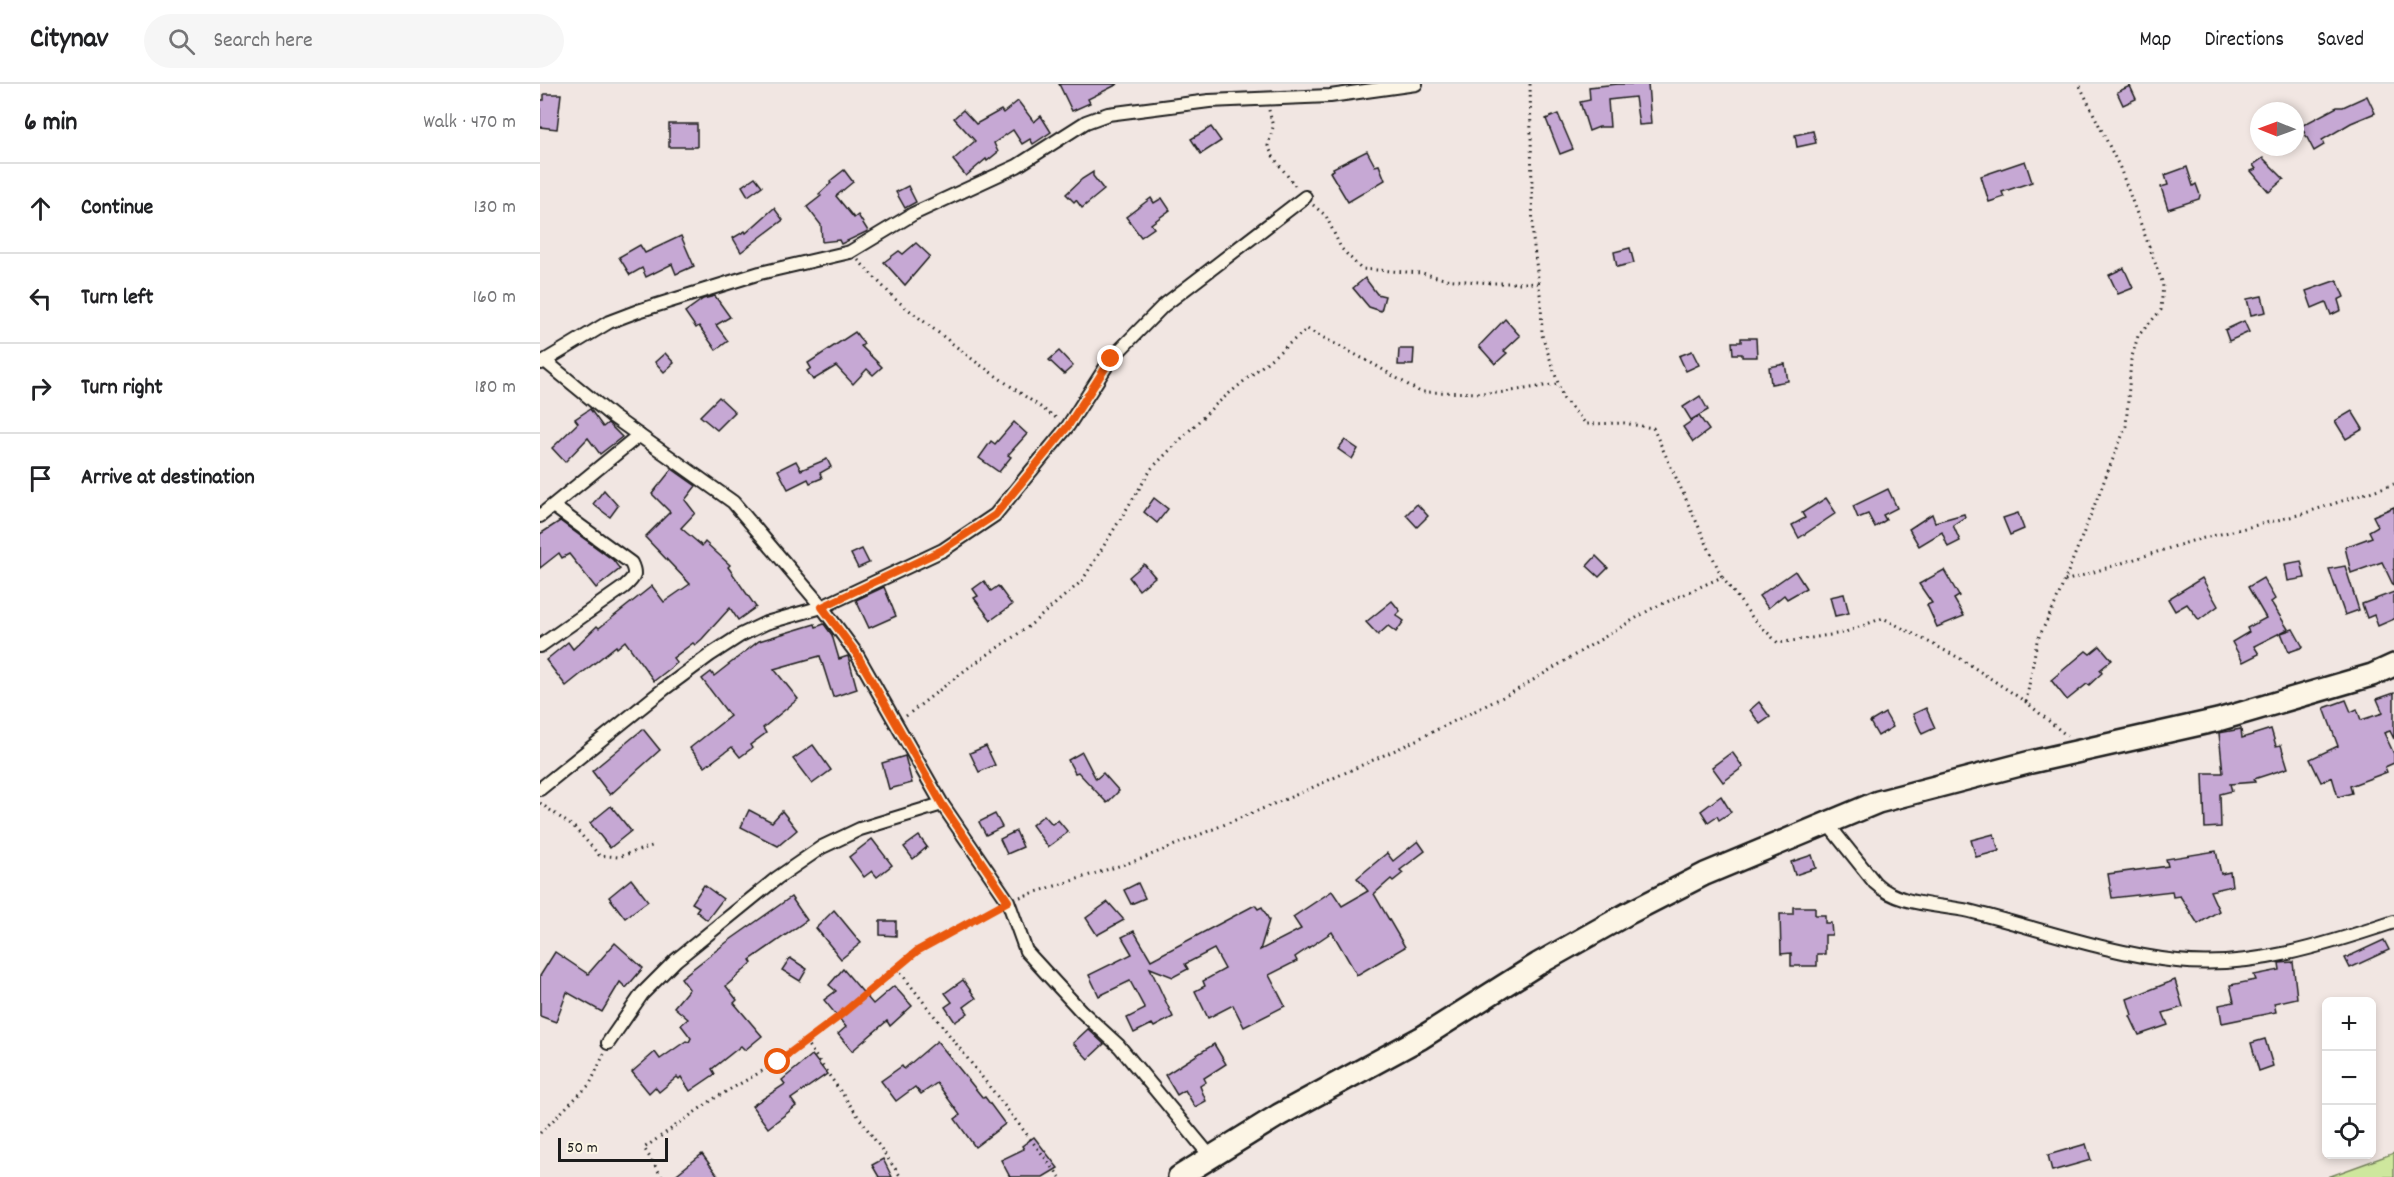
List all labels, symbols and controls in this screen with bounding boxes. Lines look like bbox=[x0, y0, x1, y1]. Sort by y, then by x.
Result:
search box bbox=[144, 14, 564, 68]
text: Citynav bbox=[30, 21, 108, 61]
icon: search bbox=[165, 25, 198, 58]
text: Search here bbox=[213, 26, 313, 57]
text: Map bbox=[2140, 26, 2171, 56]
text: Directions bbox=[2204, 26, 2284, 56]
text: Saved bbox=[2317, 26, 2364, 56]
north arrow bbox=[2250, 102, 2304, 156]
text: 6 min bbox=[24, 105, 77, 142]
text: Walk · 470 m bbox=[423, 109, 516, 137]
icon: ahead bbox=[24, 192, 57, 225]
text: Continue bbox=[81, 193, 153, 224]
text: 130 m bbox=[474, 194, 516, 222]
icon: left bbox=[24, 282, 57, 315]
text: Turn left bbox=[81, 283, 153, 314]
text: 160 m bbox=[473, 284, 516, 312]
route end bbox=[1097, 345, 1123, 371]
icon: right bbox=[24, 372, 57, 405]
text: Turn right bbox=[81, 373, 163, 404]
text: 180 m bbox=[474, 374, 516, 402]
icon: arrive bbox=[24, 462, 57, 495]
text: Arrive at destination bbox=[81, 463, 255, 494]
map controls bbox=[2322, 997, 2376, 1159]
button: + bbox=[2322, 997, 2376, 1051]
route start bbox=[764, 1048, 790, 1074]
button: − bbox=[2322, 1051, 2376, 1105]
button: locate bbox=[2322, 1105, 2376, 1159]
scale bar bbox=[558, 1135, 668, 1162]
text: 50 m bbox=[567, 1137, 598, 1160]

